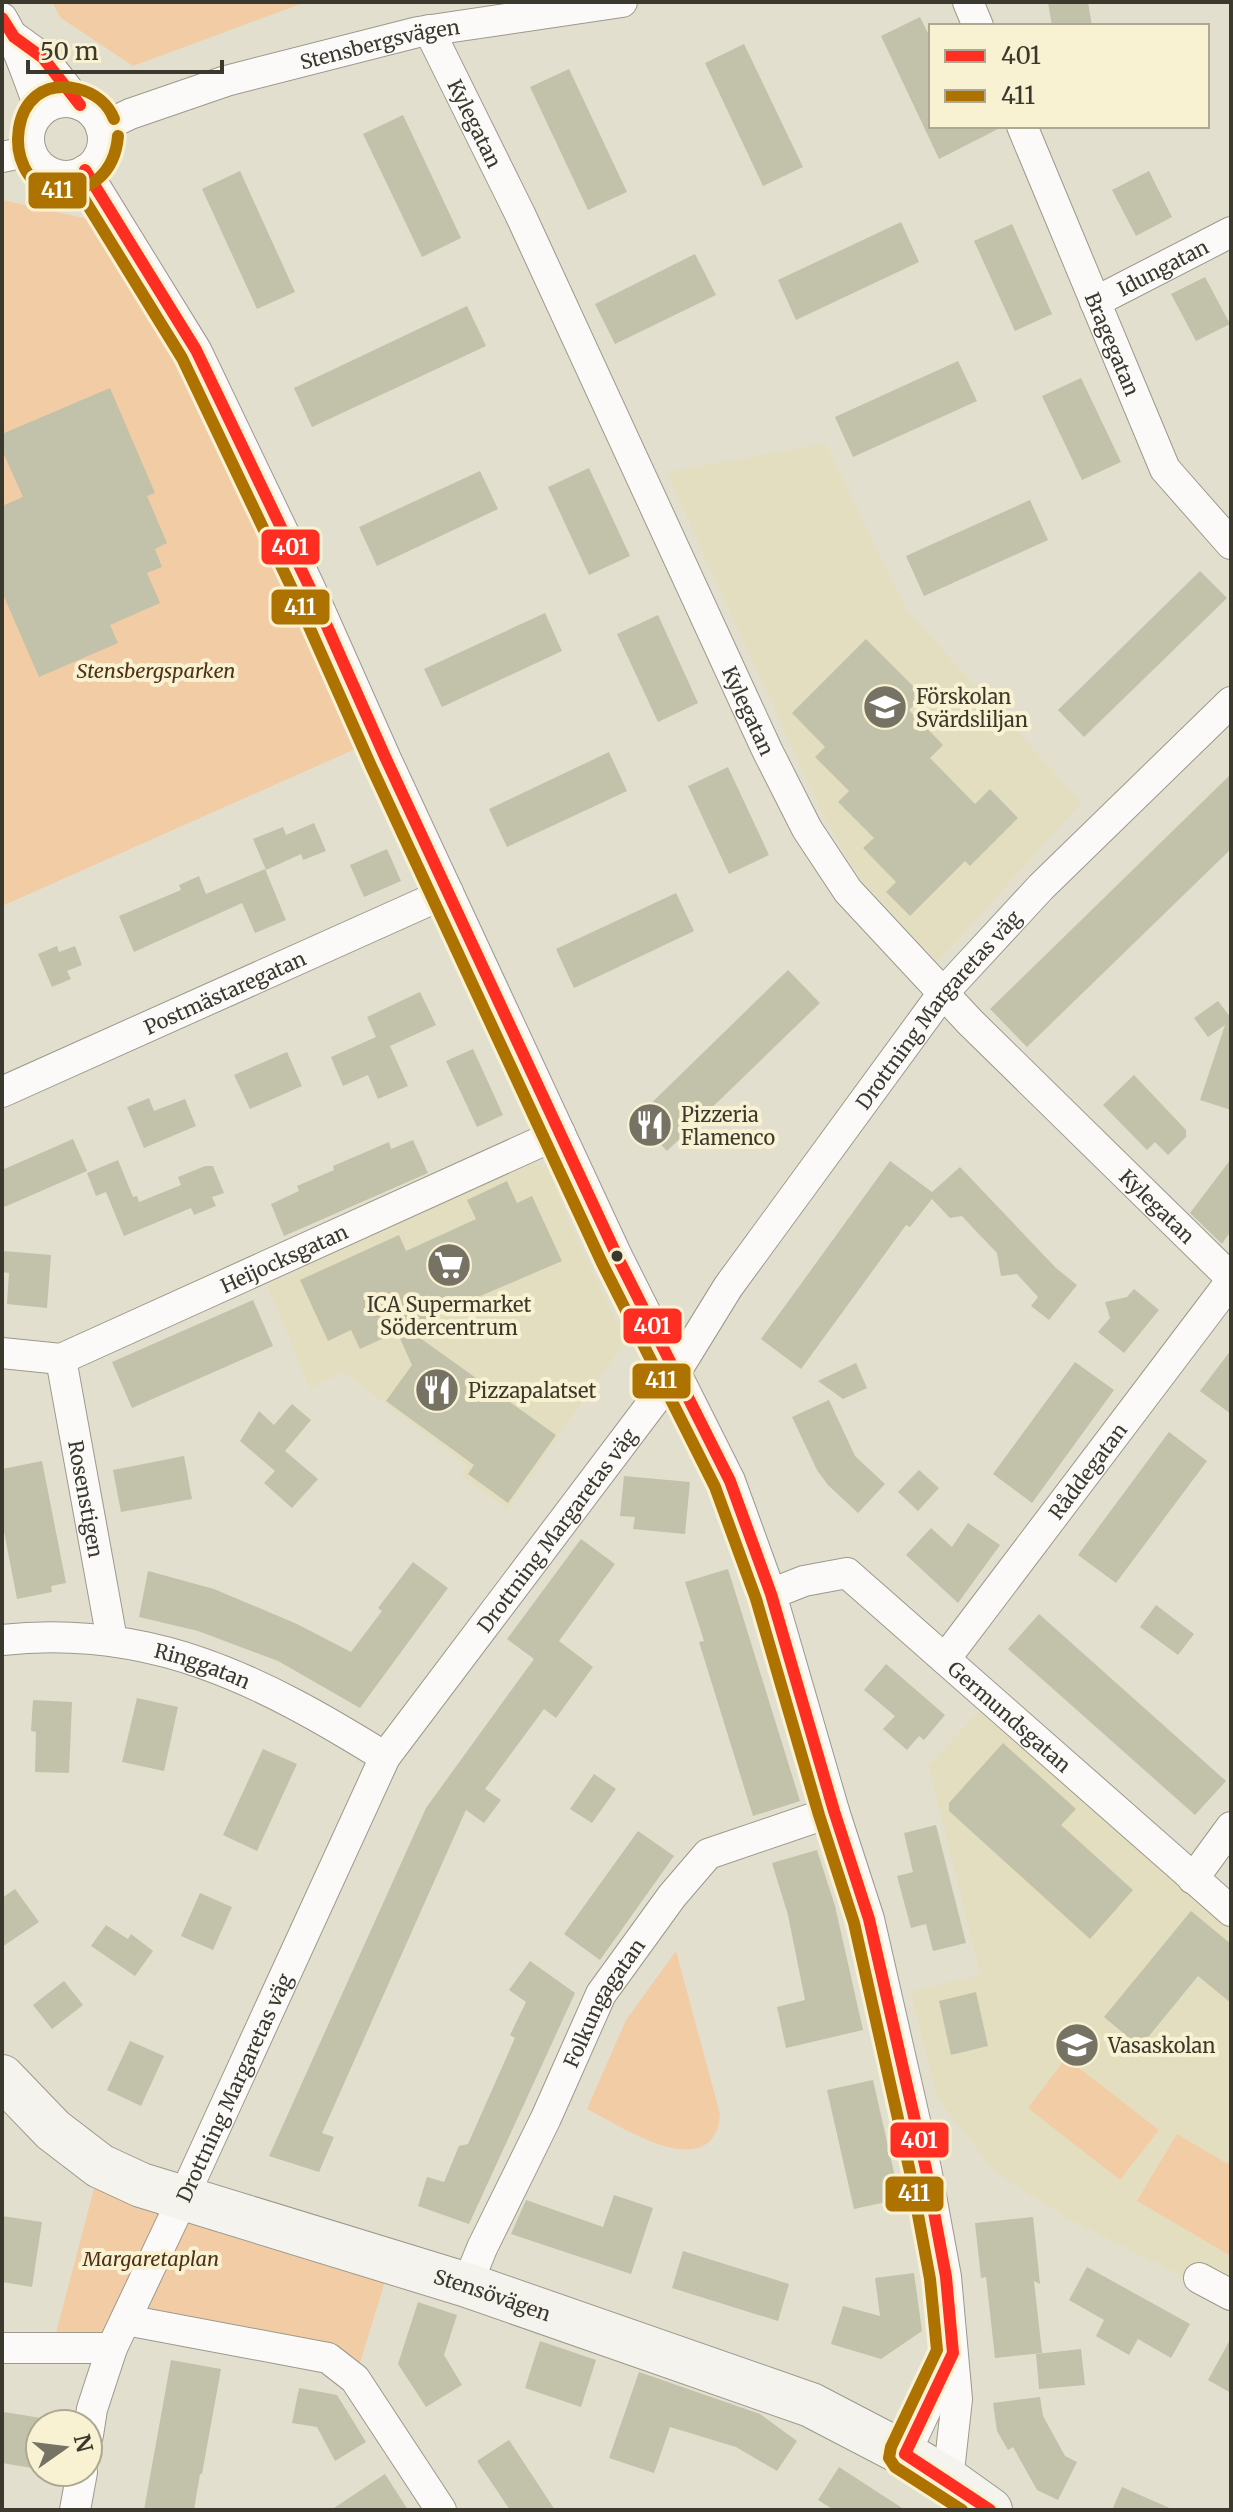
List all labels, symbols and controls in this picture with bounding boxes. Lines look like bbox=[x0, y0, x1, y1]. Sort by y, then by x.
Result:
street label: Stensbergsvägen bbox=[297, 14, 461, 74]
scale bar bbox=[28, 24, 222, 74]
legend bbox=[929, 24, 1209, 128]
text: 50 m bbox=[40, 36, 99, 67]
text: 401 bbox=[1001, 40, 1041, 71]
street label: Kylegatan bbox=[443, 75, 507, 172]
text: 411 bbox=[1001, 80, 1035, 111]
line badge: 411 bbox=[27, 171, 88, 210]
text: 411 bbox=[41, 176, 73, 204]
street label: Idungatan bbox=[1113, 233, 1212, 301]
street label: Bragegatan bbox=[1080, 288, 1145, 399]
line badge: 401 bbox=[260, 528, 321, 566]
text: 401 bbox=[271, 533, 309, 561]
line badge: 411 bbox=[270, 588, 331, 626]
text: 411 bbox=[284, 593, 316, 621]
park label: Stensbergsparken bbox=[77, 658, 235, 683]
street label: Kylegatan bbox=[717, 662, 780, 759]
school or university icon: Förskolan Svärdsliljan bbox=[861, 683, 909, 731]
place label: Förskolan Svärdsliljan bbox=[916, 684, 1028, 732]
street label: Drottning Margaretas väg bbox=[850, 905, 1026, 1114]
street label: Postmästaregatan bbox=[140, 945, 310, 1039]
restaurant icon: Pizzeria Flamenco bbox=[626, 1101, 674, 1149]
place label: Pizzeria Flamenco bbox=[681, 1102, 776, 1150]
street label: Kylegatan bbox=[1115, 1164, 1200, 1248]
street label: Heijocksgatan bbox=[216, 1218, 352, 1298]
supermarket icon: ICA Supermarket Södercentrum bbox=[425, 1241, 473, 1289]
unlabelled marker bbox=[609, 1248, 625, 1264]
place label: ICA Supermarket Södercentrum bbox=[367, 1292, 532, 1340]
line badge: 401 bbox=[622, 1307, 683, 1345]
text: 401 bbox=[633, 1312, 671, 1340]
line badge: 411 bbox=[631, 1362, 692, 1400]
restaurant icon: Pizzapalatset bbox=[413, 1366, 461, 1414]
text: 411 bbox=[645, 1366, 677, 1394]
place label: Pizzapalatset bbox=[468, 1378, 596, 1403]
street label: Råddegatan bbox=[1043, 1418, 1132, 1524]
street label: Drottning Margaretas väg bbox=[471, 1423, 641, 1637]
street label: Rosenstigen bbox=[63, 1438, 109, 1559]
street label: Ringgatan bbox=[152, 1637, 254, 1694]
street label: Germundsgatan bbox=[943, 1655, 1077, 1777]
street label: Folkungagatan bbox=[558, 1933, 650, 2071]
street label: Drottning Margaretas väg bbox=[170, 1969, 297, 2206]
school or university icon: Vasaskolan bbox=[1053, 2021, 1101, 2069]
place label: Vasaskolan bbox=[1107, 2033, 1215, 2058]
line badge: 401 bbox=[889, 2121, 950, 2159]
text: 401 bbox=[900, 2126, 938, 2154]
line badge: 411 bbox=[884, 2175, 945, 2213]
text: 411 bbox=[898, 2179, 930, 2207]
park label: Margaretaplan bbox=[82, 2246, 219, 2271]
street label: Stensövägen bbox=[431, 2263, 554, 2326]
north arrow bbox=[24, 2408, 104, 2488]
text: N bbox=[68, 2431, 99, 2456]

